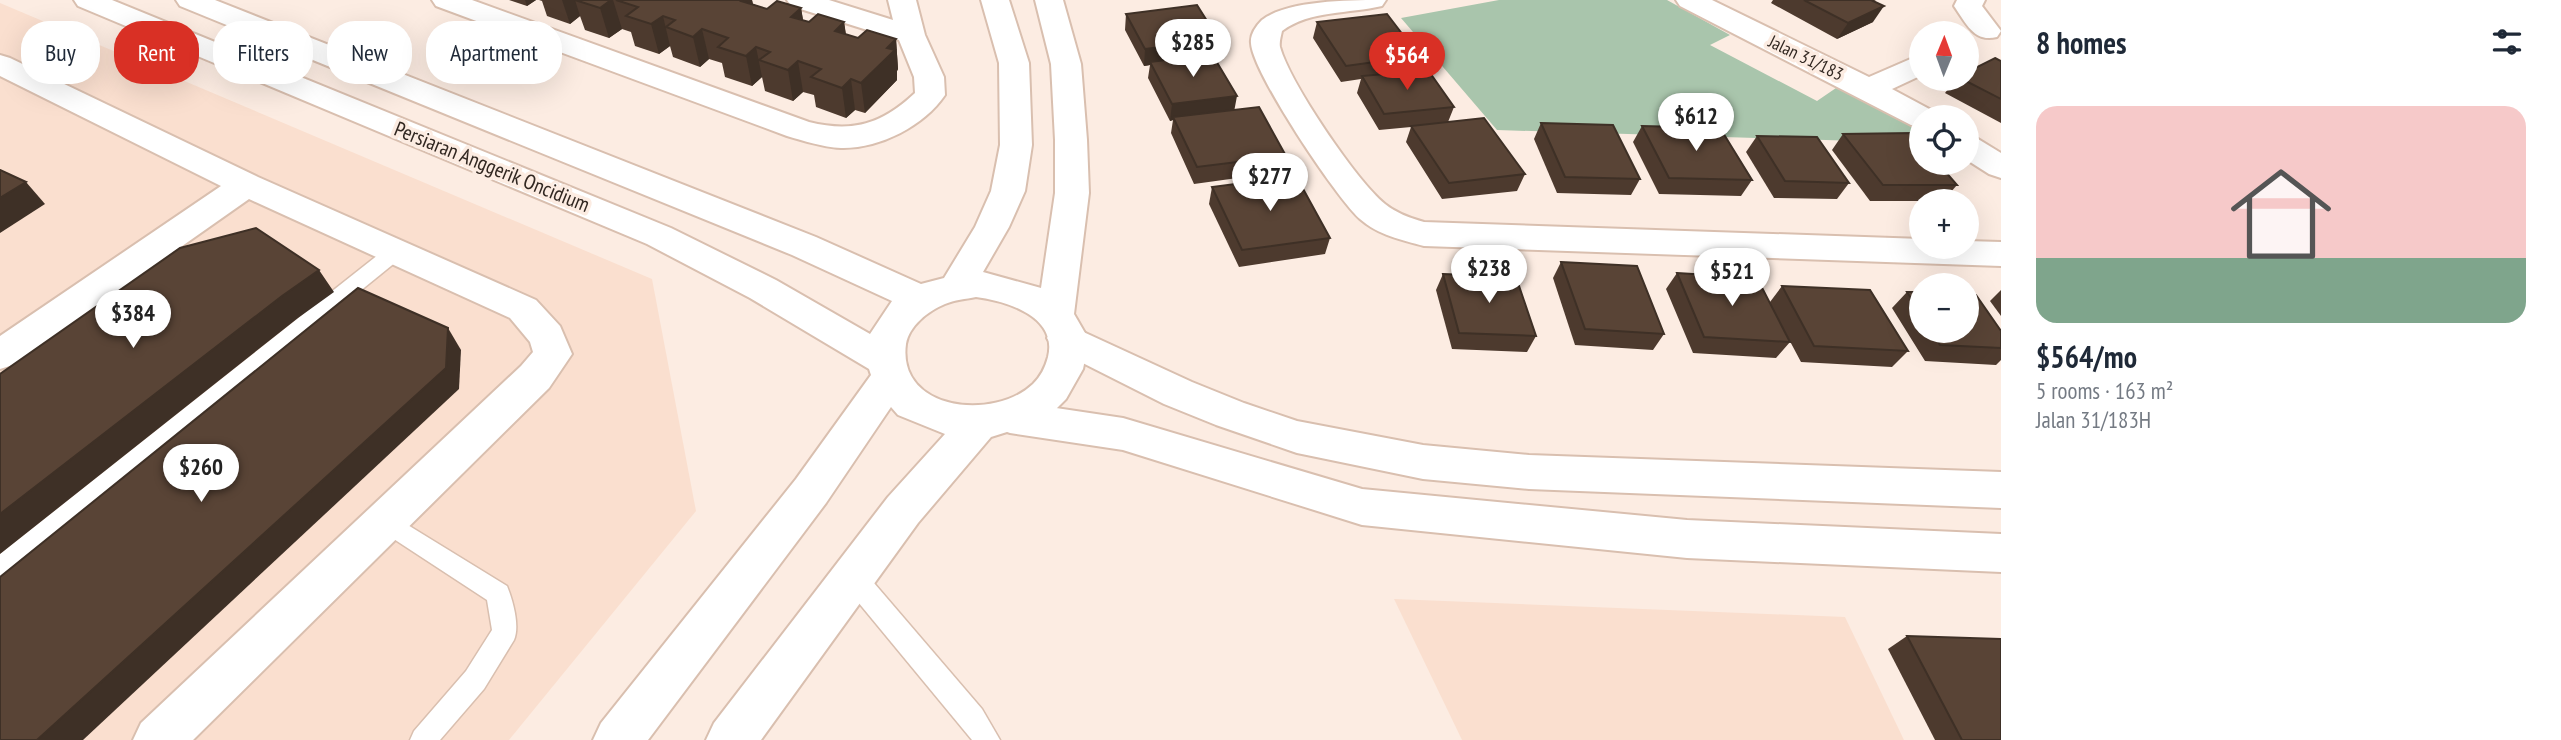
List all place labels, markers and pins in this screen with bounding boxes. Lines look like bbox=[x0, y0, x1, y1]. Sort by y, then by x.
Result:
pin: $285 bbox=[1152, 20, 1234, 79]
pin: $564 bbox=[1366, 32, 1448, 92]
pin: $612 bbox=[1655, 94, 1737, 153]
pin: $277 bbox=[1229, 154, 1311, 213]
pin: $238 bbox=[1448, 246, 1530, 305]
pin: $521 bbox=[1691, 248, 1773, 308]
pin: $384 bbox=[92, 290, 174, 350]
pin: $260 bbox=[160, 444, 242, 504]

